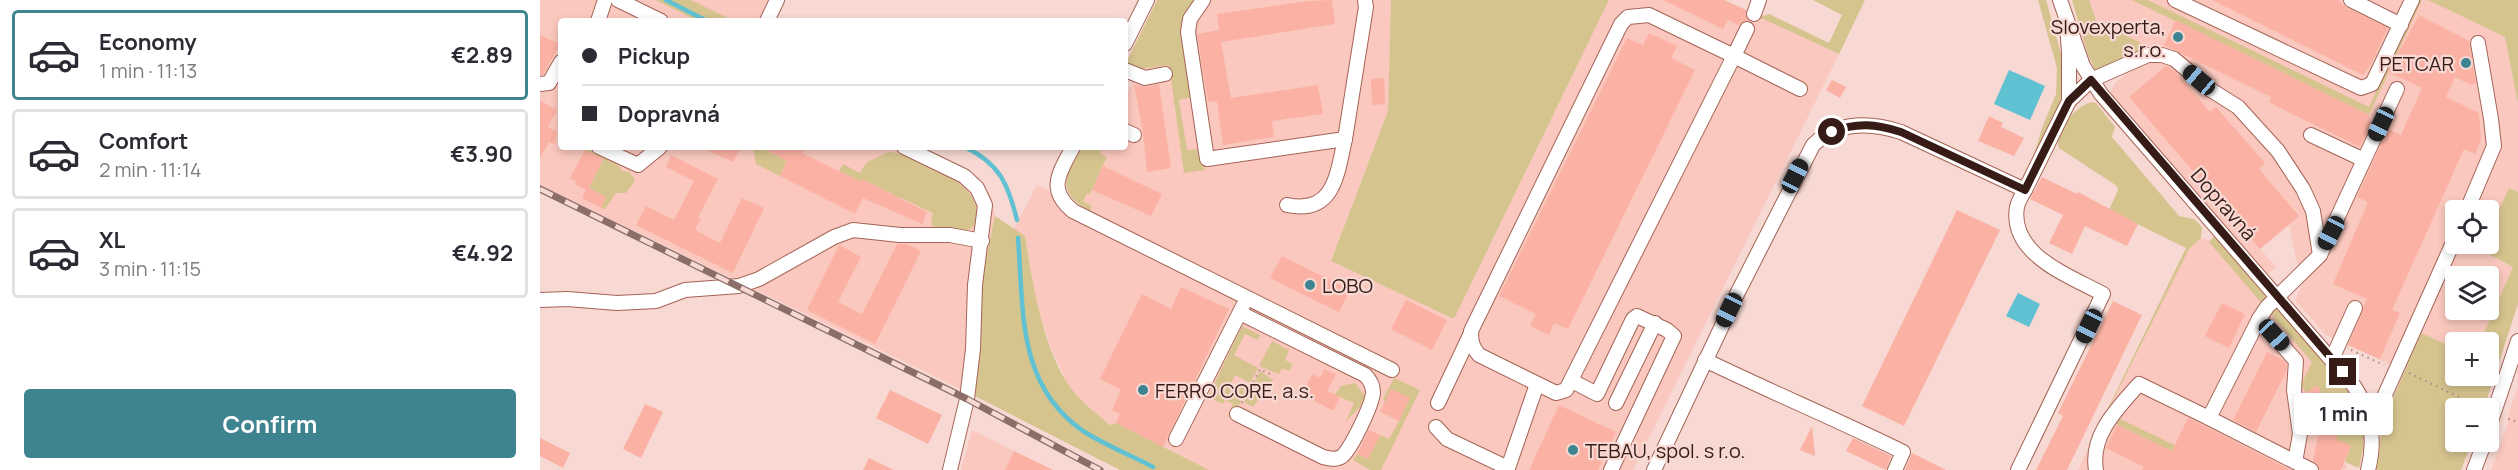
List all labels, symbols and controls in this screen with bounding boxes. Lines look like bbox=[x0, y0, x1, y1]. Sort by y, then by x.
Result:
place label: Slovexperta, s.r.o. bbox=[2051, 13, 2166, 63]
text: Economy bbox=[99, 27, 197, 57]
icon: car bbox=[27, 28, 81, 82]
marker: Slovexperta, s.r.o. bbox=[2171, 30, 2185, 44]
text: €2.89 bbox=[451, 40, 513, 70]
text: Pickup bbox=[618, 41, 690, 71]
place label: PETCAR bbox=[2379, 50, 2454, 77]
marker: PETCAR bbox=[2459, 56, 2473, 70]
text: 1 min · 11:13 bbox=[99, 57, 197, 84]
car bbox=[2179, 62, 2219, 98]
text: Dopravná bbox=[618, 99, 720, 129]
car bbox=[2365, 104, 2397, 144]
route start bbox=[1818, 118, 1845, 145]
text: Comfort bbox=[99, 126, 188, 156]
icon: car bbox=[27, 127, 81, 181]
text: €3.90 bbox=[450, 139, 513, 169]
text: 2 min · 11:14 bbox=[99, 156, 202, 183]
car bbox=[1779, 156, 1811, 196]
street label: Dopravná bbox=[2185, 162, 2263, 246]
map controls bbox=[2445, 200, 2499, 452]
button: locate bbox=[2445, 200, 2499, 254]
car bbox=[2315, 213, 2347, 253]
text: XL bbox=[99, 225, 125, 255]
icon: car bbox=[27, 226, 81, 280]
text: €4.92 bbox=[452, 238, 513, 268]
text: 3 min · 11:15 bbox=[99, 255, 201, 282]
button: layers bbox=[2445, 266, 2499, 320]
place label: LOBO bbox=[1322, 272, 1373, 299]
marker: LOBO bbox=[1303, 278, 1317, 292]
car bbox=[1713, 290, 1745, 330]
car bbox=[2073, 306, 2105, 346]
car bbox=[2255, 316, 2293, 354]
button: + bbox=[2445, 332, 2499, 386]
route end bbox=[2329, 358, 2356, 385]
place label: FERRO CORE, a.s. bbox=[1155, 377, 1314, 404]
marker: FERRO CORE, a.s. bbox=[1136, 383, 1150, 397]
button: Confirm bbox=[24, 389, 516, 458]
callout: 1 min bbox=[2294, 393, 2392, 435]
button: − bbox=[2445, 398, 2499, 452]
text: 1 min bbox=[2319, 400, 2368, 427]
place label: TEBAU, spol. s r.o. bbox=[1585, 437, 1745, 464]
marker: TEBAU, spol. s r.o. bbox=[1566, 443, 1580, 457]

